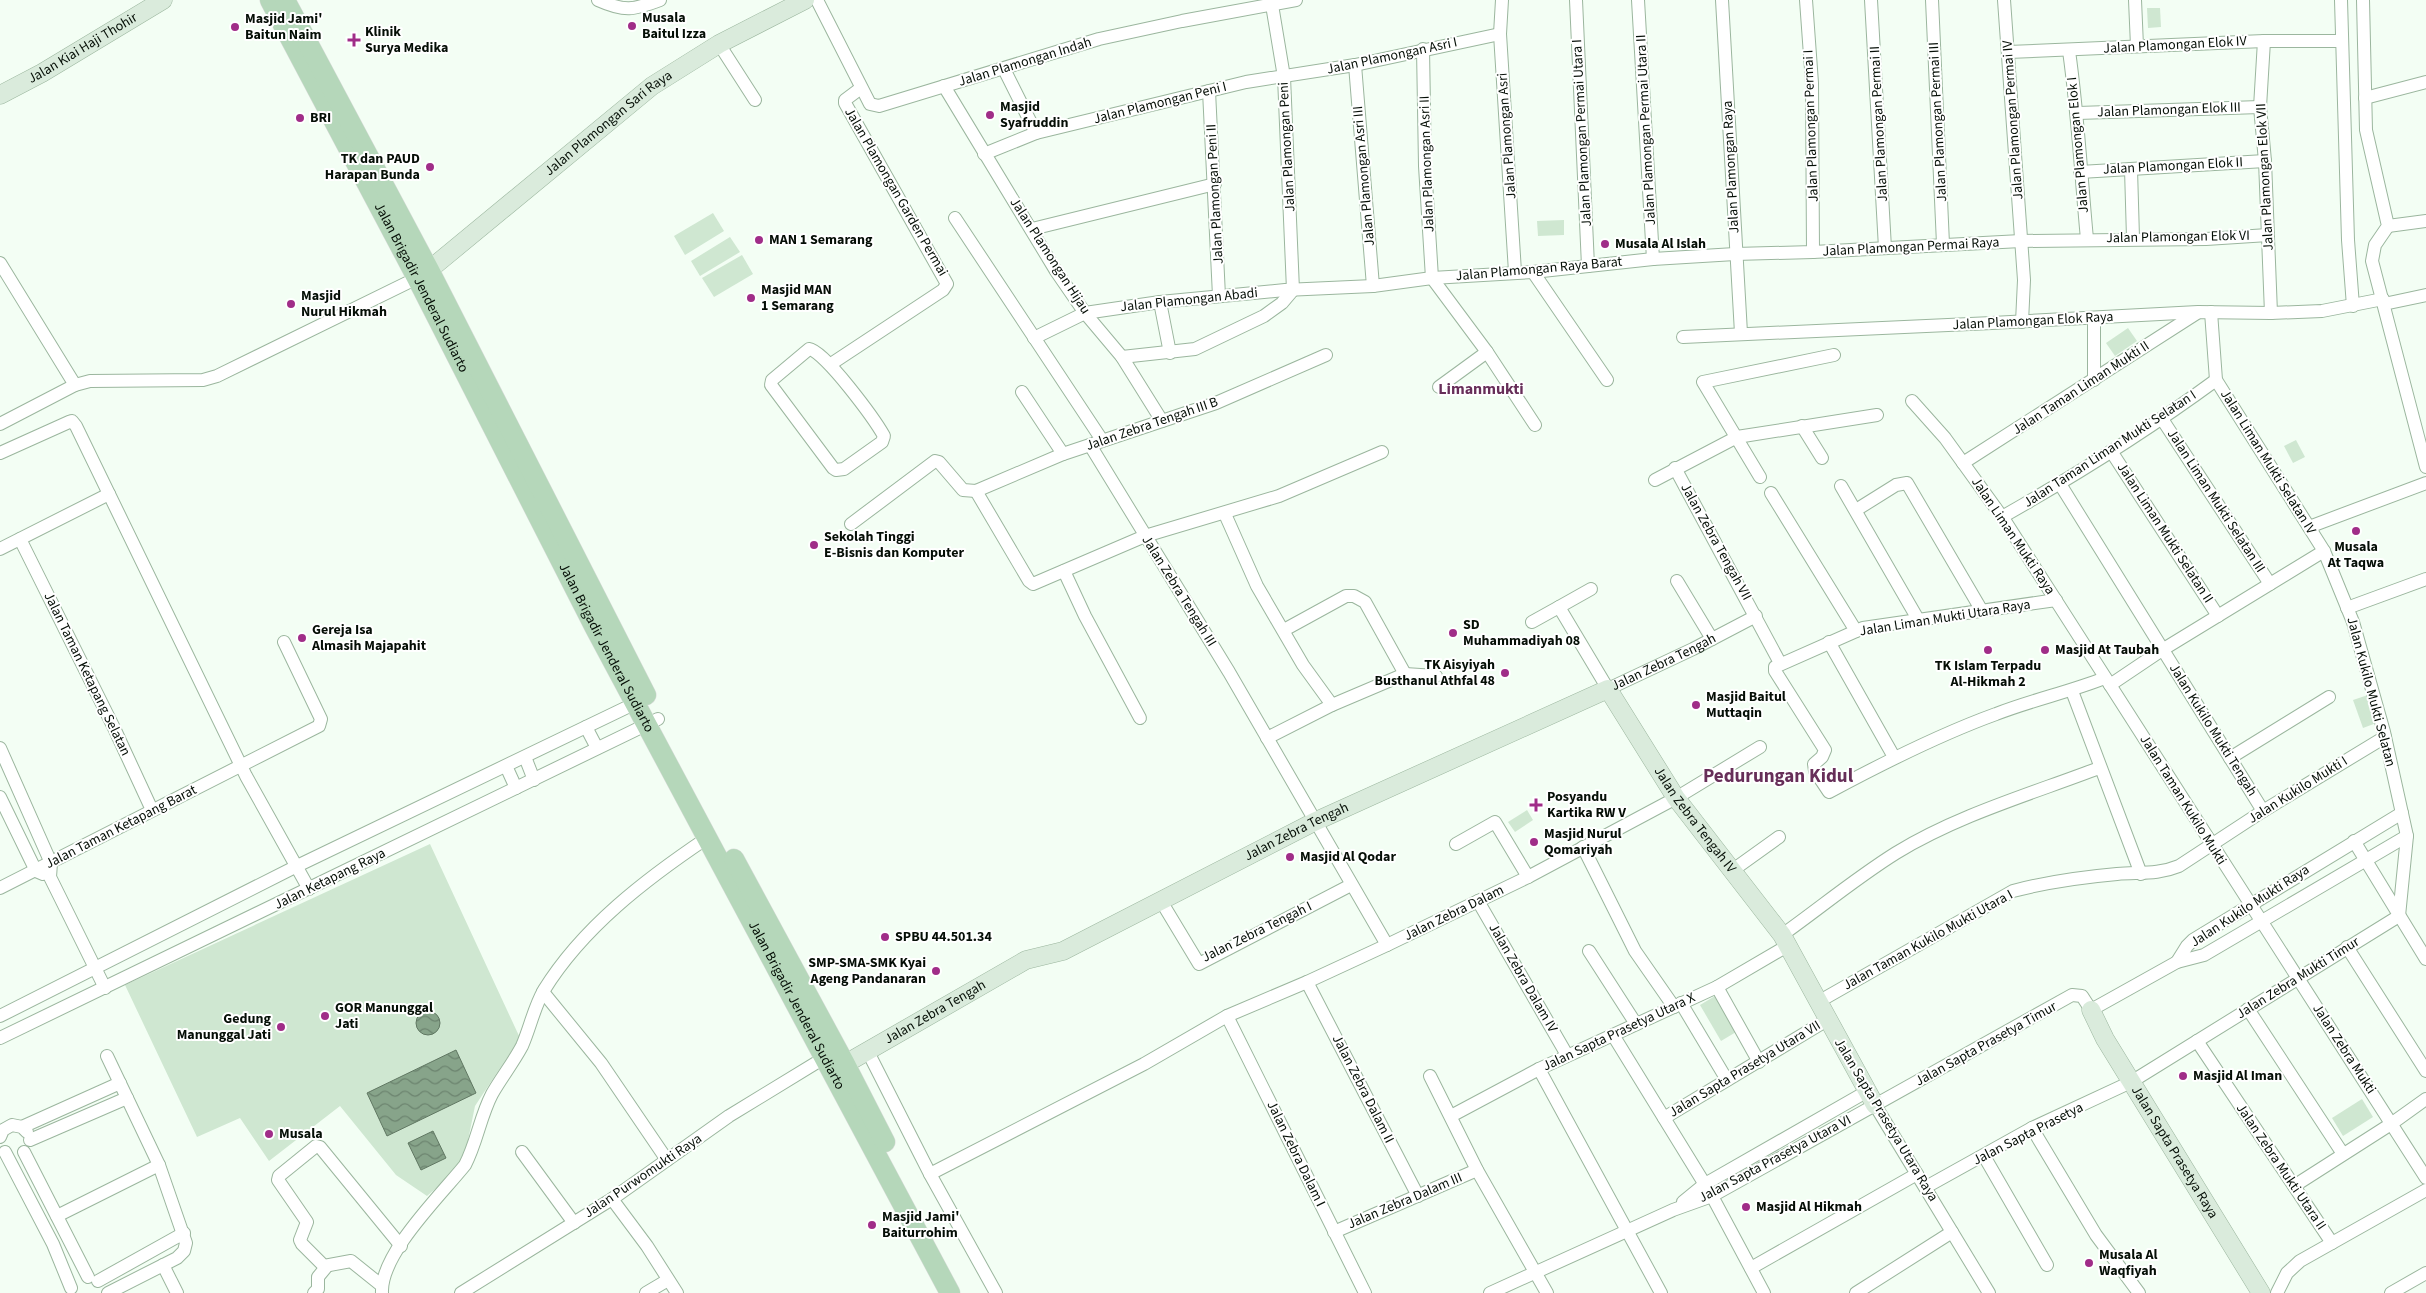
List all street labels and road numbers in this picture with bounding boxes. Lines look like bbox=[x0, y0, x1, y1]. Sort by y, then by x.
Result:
street label: Jalan Kiai Haji Thohir bbox=[24, 8, 141, 89]
street label: Jalan Plamongan Elok IV bbox=[2103, 31, 2248, 59]
street label: Jalan Plamongan Indah bbox=[956, 32, 1094, 92]
street label: Jalan Plamongan Asri I bbox=[1325, 32, 1459, 80]
street label: Jalan Plamongan Permai Utara II bbox=[1631, 34, 1661, 226]
street label: Jalan Plamongan Permai Utara I bbox=[1567, 39, 1597, 227]
street label: Jalan Plamongan Permai IV bbox=[1997, 39, 2029, 200]
street label: Jalan Plamongan Permai III bbox=[1924, 42, 1952, 202]
street label: Jalan Plamongan Permai II bbox=[1865, 45, 1893, 203]
street label: Jalan Plamongan Permai I bbox=[1798, 49, 1824, 203]
street label: Jalan Plamongan Sari Raya bbox=[540, 66, 676, 181]
street label: Jalan Plamongan Asri bbox=[1493, 72, 1521, 200]
street label: Jalan Plamongan Elok I bbox=[2062, 76, 2094, 214]
street label: Jalan Plamongan Peni I bbox=[1091, 77, 1229, 129]
street label: Jalan Plamongan Peni bbox=[1274, 81, 1300, 213]
street label: Jalan Plamongan Asri II bbox=[1415, 95, 1439, 233]
street label: Jalan Plamongan Elok III bbox=[2097, 97, 2241, 123]
street label: Jalan Plamongan Raya bbox=[1718, 100, 1744, 234]
street label: Jalan Plamongan Elok VII bbox=[2251, 103, 2279, 251]
street label: Jalan Plamongan Garden Permai bbox=[839, 104, 953, 280]
street label: Jalan Plamongan Asri III bbox=[1348, 105, 1380, 247]
street label: Jalan Plamongan Peni II bbox=[1201, 123, 1229, 265]
street label: Jalan Plamongan Elok II bbox=[2102, 152, 2244, 180]
street label: Jalan Plamongan Hijau bbox=[1005, 194, 1095, 318]
street label: Jalan Brigadir Jenderal Sudiarto bbox=[369, 199, 473, 376]
street label: Jalan Plamongan Elok VI bbox=[2106, 226, 2250, 248]
street label: Jalan Plamongan Permai Raya bbox=[1822, 232, 2000, 262]
street label: Jalan Plamongan Raya Barat bbox=[1455, 252, 1623, 286]
street label: Jalan Plamongan Abadi bbox=[1119, 283, 1259, 317]
street label: Jalan Plamongan Elok Raya bbox=[1952, 307, 2114, 335]
street label: Jalan Taman Liman Mukti II bbox=[2009, 336, 2153, 440]
street label: Jalan Taman Liman Mukti Selatan I bbox=[2020, 385, 2200, 513]
street label: Jalan Liman Mukti Selatan IV bbox=[2215, 386, 2321, 539]
street label: Jalan Zebra Tengah III B bbox=[1083, 392, 1221, 456]
street label: Jalan Liman Mukti Selatan III bbox=[2163, 426, 2269, 576]
street label: Jalan Liman Mukti Selatan II bbox=[2113, 460, 2217, 606]
street label: Jalan Liman Mukti Raya bbox=[1966, 473, 2060, 599]
street label: Jalan Zebra Tengah VII bbox=[1675, 480, 1757, 604]
street label: Jalan Zebra Tengah III bbox=[1137, 532, 1221, 650]
street label: Jalan Brigadir Jenderal Sudiarto bbox=[554, 560, 659, 736]
street label: Jalan Taman Ketapang Selatan bbox=[39, 589, 135, 759]
street label: Jalan Liman Mukti Utara Raya bbox=[1858, 595, 2032, 641]
street label: Jalan Kukilo Mukti Selatan bbox=[2341, 615, 2401, 769]
street label: Jalan Zebra Tengah bbox=[1608, 629, 1720, 696]
street label: Jalan Kukilo Mukti Tengah bbox=[2164, 660, 2262, 800]
street label: Jalan Taman Kukilo Mukti bbox=[2135, 731, 2231, 869]
street label: Jalan Kukilo Mukti I bbox=[2244, 751, 2352, 829]
street label: Jalan Zebra Tengah IV bbox=[1649, 763, 1741, 878]
street label: Jalan Taman Ketapang Barat bbox=[42, 780, 200, 874]
street label: Jalan Zebra Tengah bbox=[1241, 798, 1352, 866]
street label: Jalan Ketapang Raya bbox=[271, 843, 389, 915]
street label: Jalan Kukilo Mukti Raya bbox=[2187, 860, 2313, 952]
street label: Jalan Zebra Dalam bbox=[1401, 880, 1507, 946]
street label: Jalan Taman Kukilo Mukti Utara I bbox=[1839, 885, 2017, 995]
street label: Jalan Zebra Tengah I bbox=[1199, 897, 1315, 967]
street label: Jalan Brigadir Jenderal Sudiarto bbox=[743, 917, 850, 1093]
street label: Jalan Zebra Dalam IV bbox=[1484, 920, 1563, 1037]
street label: Jalan Zebra Mukti Timur bbox=[2233, 932, 2363, 1024]
street label: Jalan Zebra Tengah bbox=[881, 975, 990, 1049]
street label: Jalan Sapta Prasetya Utara X bbox=[1539, 988, 1699, 1076]
street label: Jalan Sapta Prasetya Timur bbox=[1912, 997, 2061, 1091]
street label: Jalan Zebra Mukti bbox=[2307, 1000, 2381, 1098]
street label: Jalan Sapta Prasetya Utara VII bbox=[1665, 1016, 1825, 1122]
street label: Jalan Zebra Dalam II bbox=[1327, 1031, 1399, 1147]
street label: Jalan Sapta Prasetya Utara Raya bbox=[1829, 1035, 1943, 1205]
street label: Jalan Sapta Prasetya Raya bbox=[2126, 1082, 2223, 1222]
street label: Jalan Zebra Dalam I bbox=[1262, 1098, 1330, 1210]
street label: Jalan Sapta Prasetya bbox=[1969, 1098, 2087, 1170]
street label: Jalan Zebra Mukti Utara II bbox=[2231, 1100, 2331, 1234]
street label: Jalan Sapta Prasetya Utara VI bbox=[1695, 1110, 1855, 1208]
street label: Jalan Purwomukti Raya bbox=[580, 1129, 706, 1223]
street label: Jalan Zebra Dalam III bbox=[1345, 1168, 1465, 1234]

